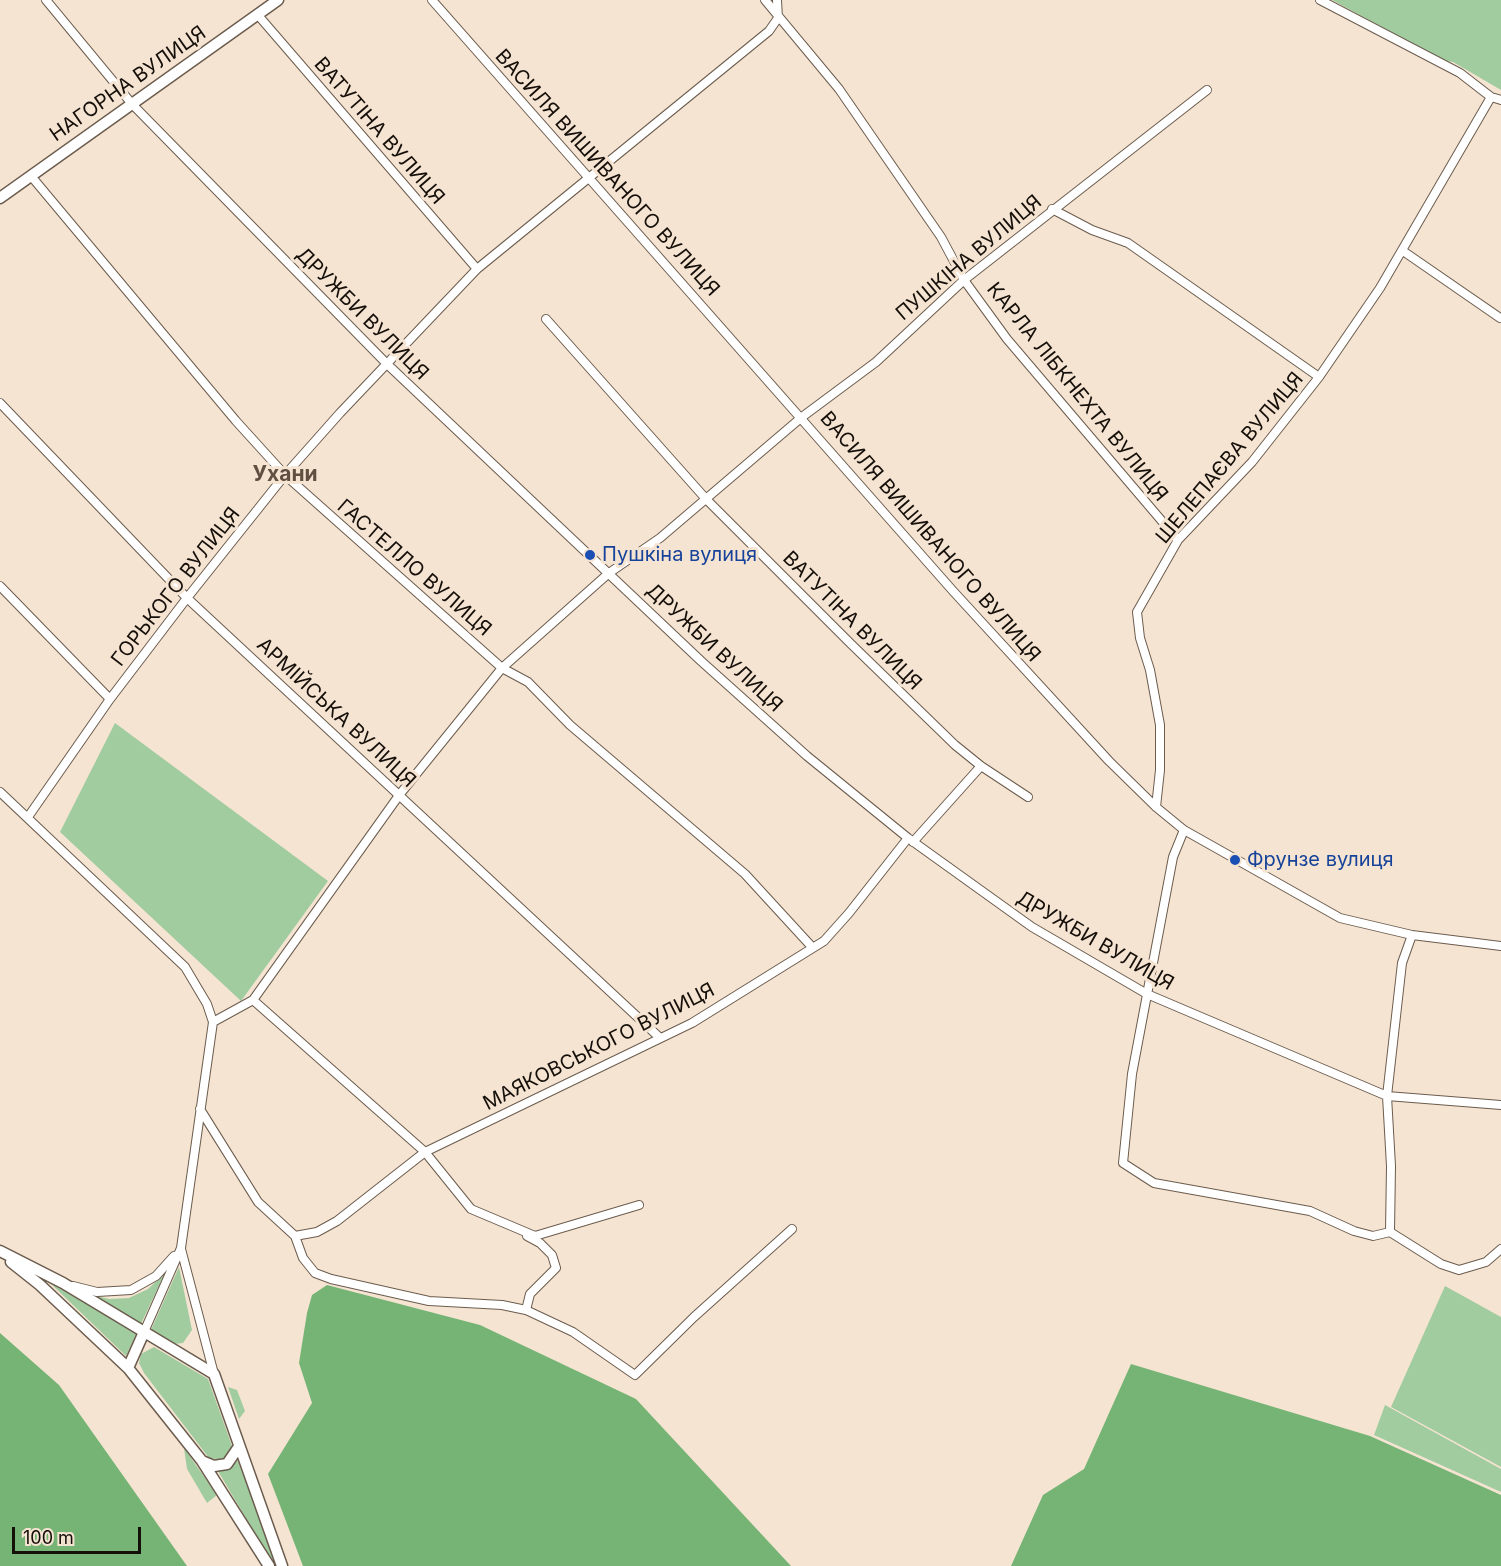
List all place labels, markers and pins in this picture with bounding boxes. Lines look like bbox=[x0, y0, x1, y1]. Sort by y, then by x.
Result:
place label: Пушкіна вулиця bbox=[602, 543, 757, 567]
marker: Пушкіна вулиця bbox=[583, 548, 597, 562]
place label: Фрунзе вулиця bbox=[1247, 848, 1394, 872]
marker: Фрунзе вулиця bbox=[1228, 853, 1242, 867]

